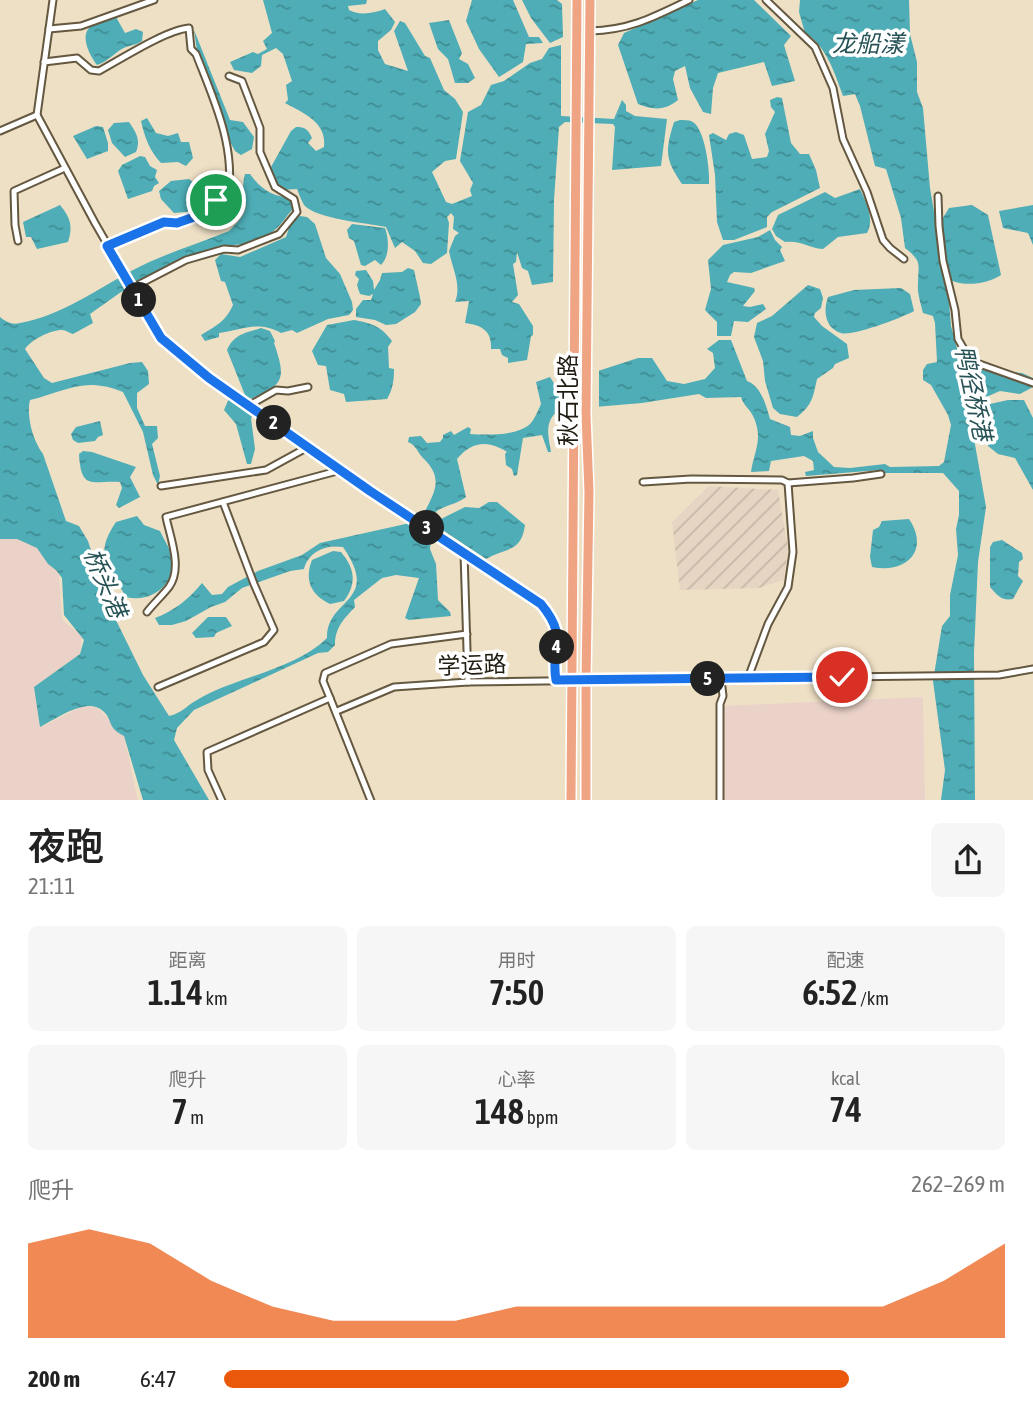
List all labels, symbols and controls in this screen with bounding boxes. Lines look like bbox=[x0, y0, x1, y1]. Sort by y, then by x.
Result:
water label: 龙船漾 bbox=[832, 30, 907, 57]
pin bbox=[186, 170, 246, 230]
icon: arrive bbox=[197, 181, 235, 219]
pin: 1 bbox=[122, 282, 156, 318]
text: 1 bbox=[134, 288, 143, 310]
water label: 鸭径桥港 bbox=[950, 343, 997, 446]
street label: 秋石北路 bbox=[555, 354, 581, 446]
pin: 2 bbox=[256, 406, 292, 440]
text: 2 bbox=[269, 411, 278, 433]
pin: 3 bbox=[410, 510, 444, 546]
text: 3 bbox=[422, 516, 431, 538]
water label: 桥头港 bbox=[79, 544, 133, 624]
pin: 4 bbox=[540, 630, 574, 664]
text: 4 bbox=[552, 635, 561, 657]
pin bbox=[812, 647, 872, 707]
street label: 学运路 bbox=[437, 651, 507, 679]
icon: check bbox=[823, 658, 861, 696]
pin: 5 bbox=[690, 662, 726, 696]
text: 5 bbox=[703, 667, 712, 689]
button: share bbox=[931, 823, 1005, 897]
text: 夜跑 bbox=[28, 825, 104, 868]
text: 21:11 bbox=[28, 873, 75, 899]
text: 距离 bbox=[168, 949, 207, 971]
text: 用时 bbox=[497, 949, 536, 971]
text: 配速 bbox=[826, 949, 865, 971]
text: 1.14 bbox=[147, 972, 203, 1012]
text: 7:50 bbox=[489, 972, 544, 1012]
text: 6:52 bbox=[802, 972, 858, 1012]
text: km bbox=[203, 987, 228, 1009]
text: /km bbox=[858, 987, 889, 1009]
text: kcal bbox=[831, 1067, 860, 1089]
text: 爬升 bbox=[168, 1068, 207, 1090]
text: 心率 bbox=[497, 1068, 536, 1090]
text: 74 bbox=[829, 1089, 862, 1129]
text: 7 bbox=[171, 1091, 188, 1131]
text: 148 bbox=[475, 1091, 524, 1131]
text: m bbox=[188, 1106, 204, 1128]
text: bpm bbox=[524, 1106, 558, 1128]
text: 262–269 m bbox=[911, 1171, 1005, 1197]
text: 爬升 bbox=[28, 1177, 74, 1203]
text: 200 m bbox=[28, 1366, 80, 1392]
text: 6:47 bbox=[140, 1366, 177, 1392]

